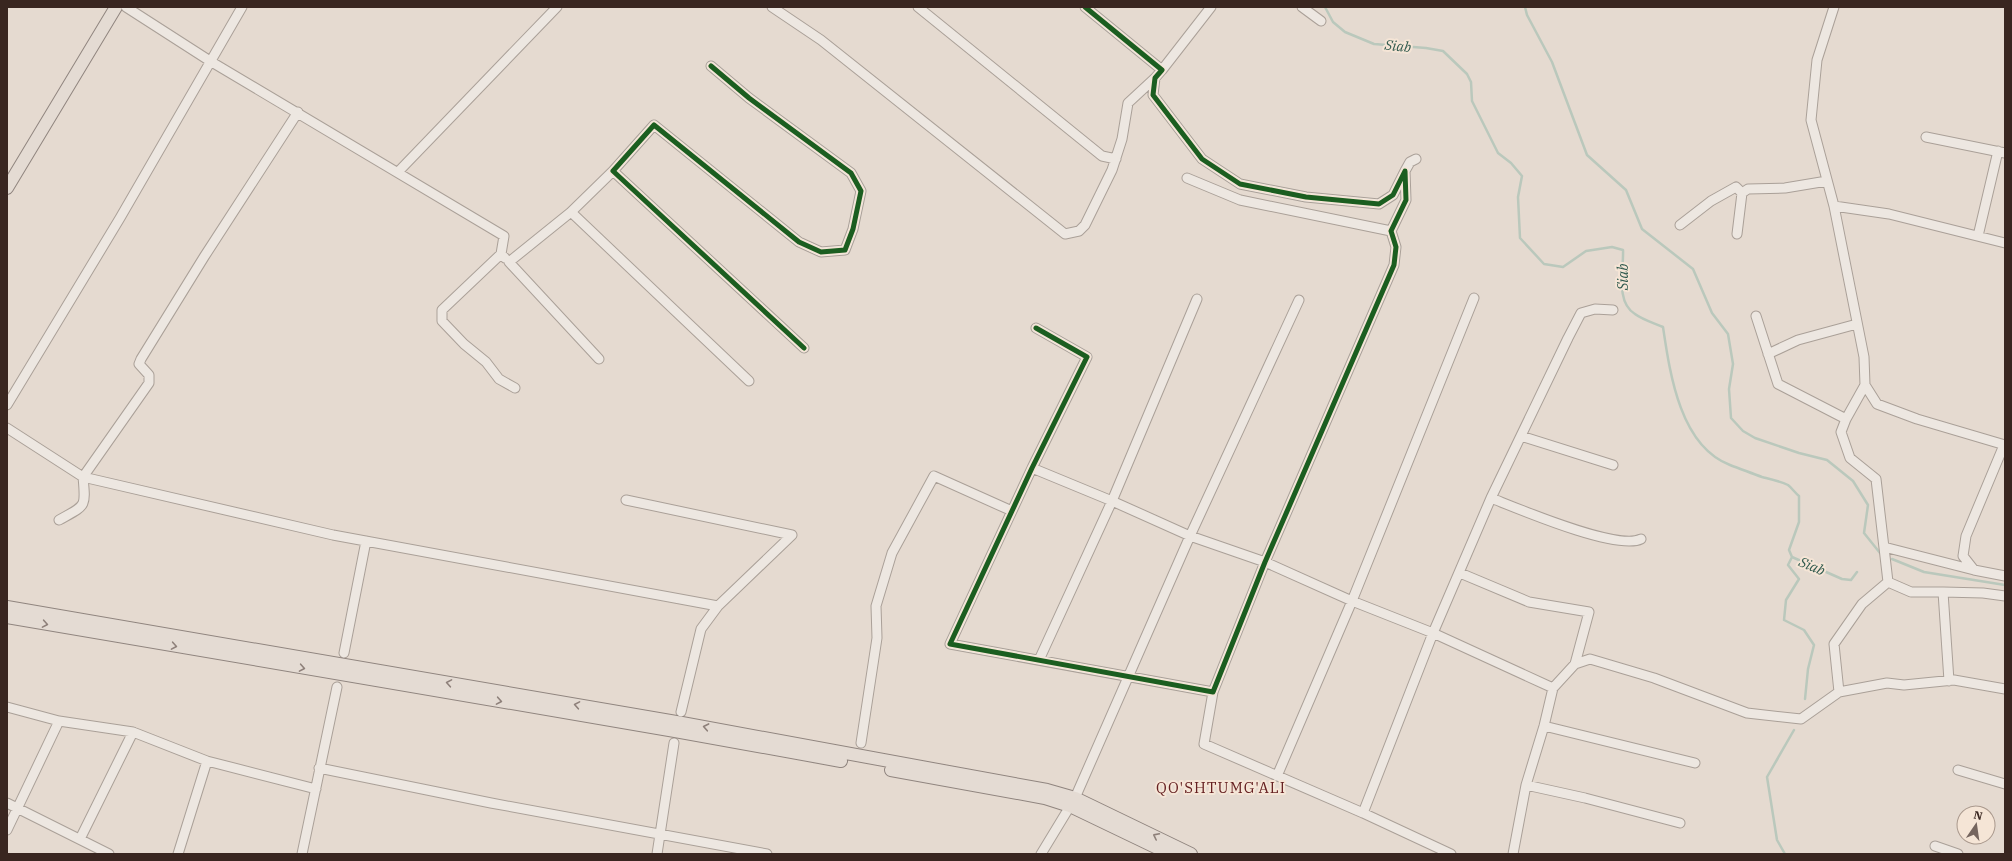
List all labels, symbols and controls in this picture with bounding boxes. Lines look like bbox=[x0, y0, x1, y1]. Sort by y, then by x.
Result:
water label: Siab bbox=[1383, 36, 1412, 56]
water label: Siab bbox=[1614, 264, 1632, 291]
water label: Siab bbox=[1795, 552, 1828, 580]
one-way arrow bbox=[42, 619, 49, 628]
one-way arrow bbox=[170, 641, 177, 650]
one-way arrow bbox=[299, 663, 305, 672]
one-way arrow bbox=[446, 679, 452, 688]
one-way arrow bbox=[496, 696, 502, 705]
one-way arrow bbox=[574, 701, 581, 710]
one-way arrow bbox=[702, 723, 709, 732]
district label: QO'SHTUMG'ALI bbox=[1156, 778, 1286, 797]
north arrow bbox=[1956, 805, 1996, 845]
text: N bbox=[1972, 807, 1984, 823]
one-way arrow bbox=[1153, 833, 1160, 841]

